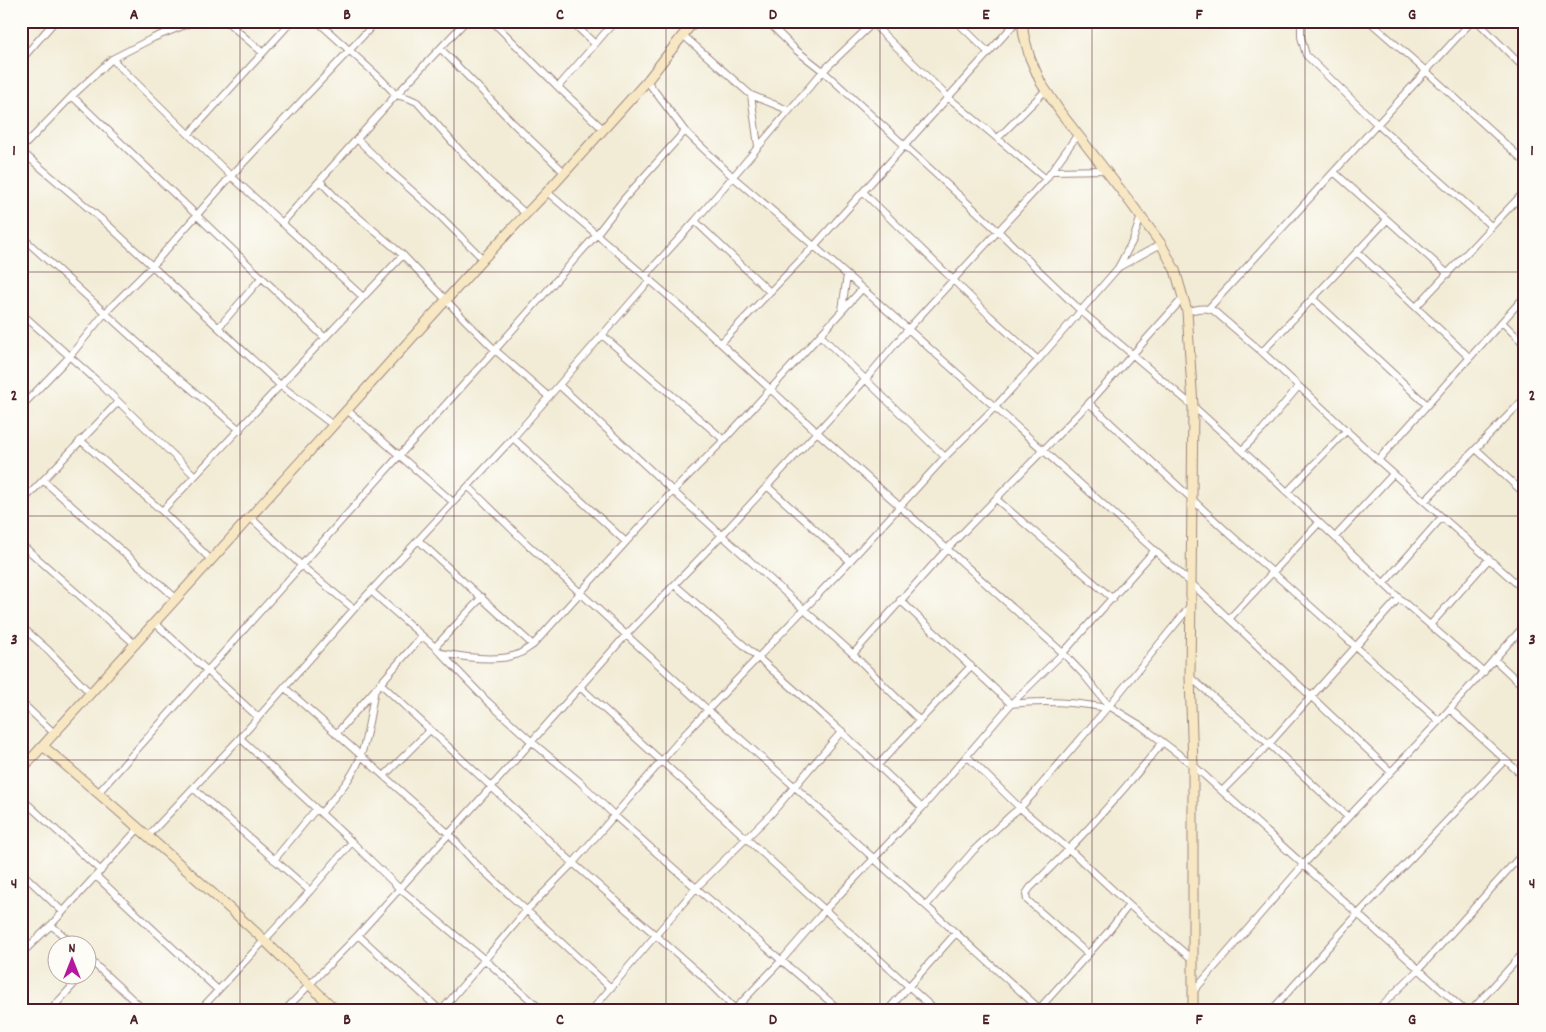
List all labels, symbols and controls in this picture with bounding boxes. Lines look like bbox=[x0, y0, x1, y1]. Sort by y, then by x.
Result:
text: A bbox=[130, 4, 139, 27]
text: B bbox=[343, 4, 351, 27]
text: C bbox=[556, 4, 564, 27]
text: D bbox=[769, 4, 778, 27]
text: E bbox=[982, 4, 990, 27]
text: F bbox=[1195, 4, 1203, 27]
text: G bbox=[1408, 4, 1416, 27]
text: 1 bbox=[12, 140, 16, 163]
text: 1 bbox=[1530, 140, 1534, 163]
text: 2 bbox=[11, 385, 18, 408]
text: 2 bbox=[1529, 385, 1536, 408]
text: 3 bbox=[10, 629, 18, 652]
text: 3 bbox=[1528, 629, 1536, 652]
text: 4 bbox=[11, 873, 17, 896]
text: 4 bbox=[1529, 873, 1535, 896]
north arrow bbox=[48, 934, 98, 984]
text: N bbox=[69, 939, 76, 959]
text: A bbox=[130, 1009, 139, 1032]
text: B bbox=[343, 1009, 351, 1032]
text: C bbox=[556, 1009, 564, 1032]
text: D bbox=[769, 1009, 778, 1032]
text: E bbox=[982, 1009, 990, 1032]
text: F bbox=[1195, 1009, 1203, 1032]
text: G bbox=[1408, 1009, 1416, 1032]

